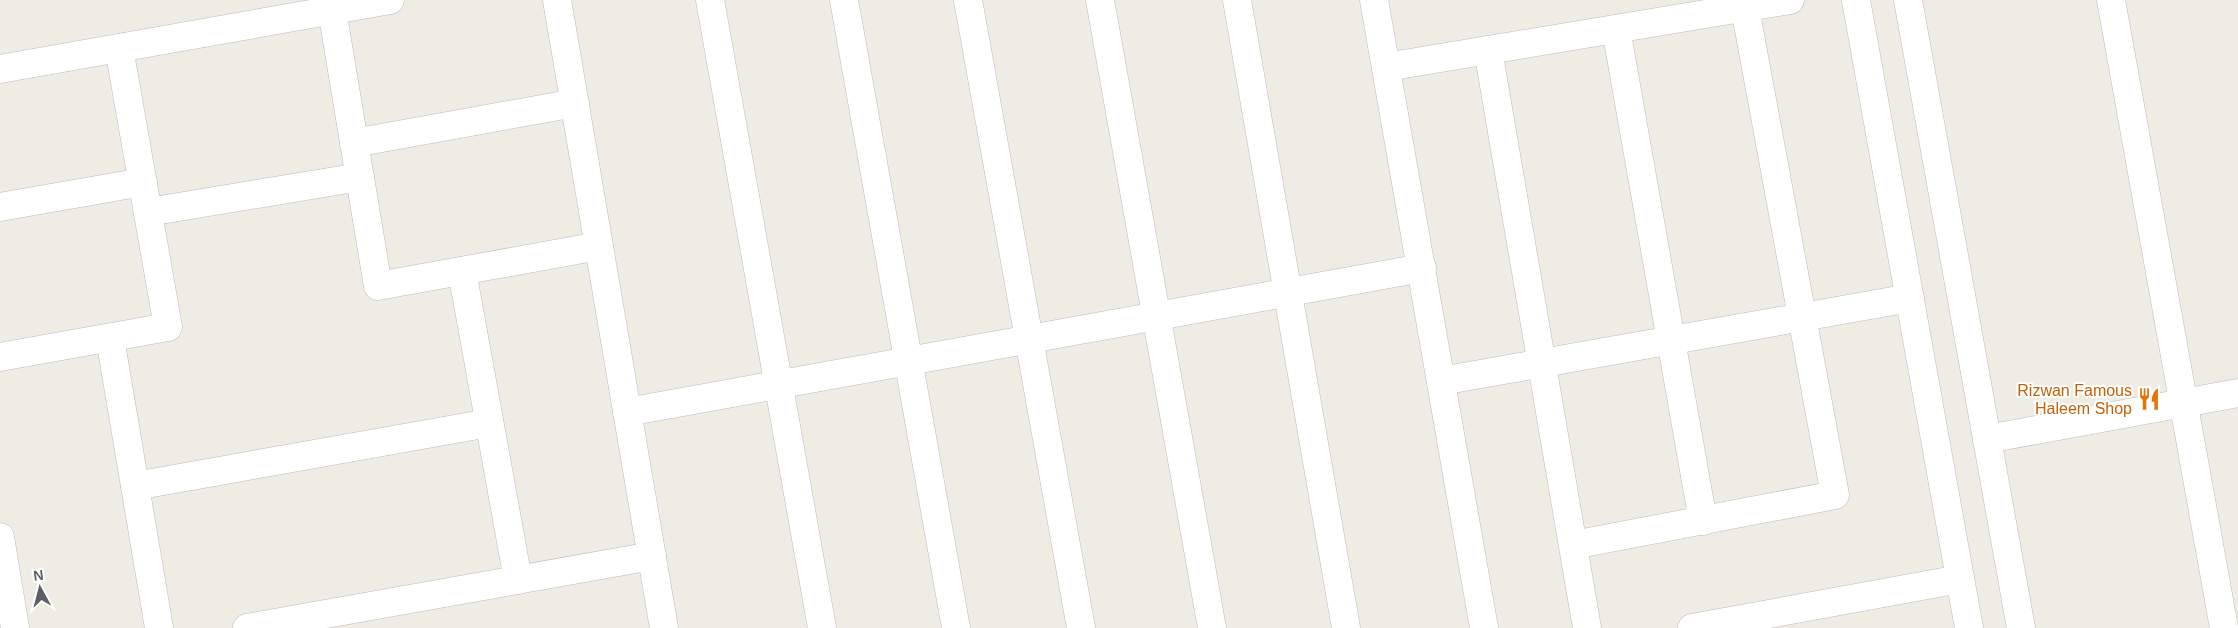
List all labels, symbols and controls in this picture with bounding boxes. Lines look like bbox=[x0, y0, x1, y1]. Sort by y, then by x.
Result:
place label: Rizwan Famous Haleem Shop bbox=[2017, 382, 2132, 417]
restaurant icon: Rizwan Famous Haleem Shop bbox=[2136, 386, 2162, 412]
north arrow bbox=[15, 563, 65, 613]
text: N bbox=[32, 567, 44, 584]

